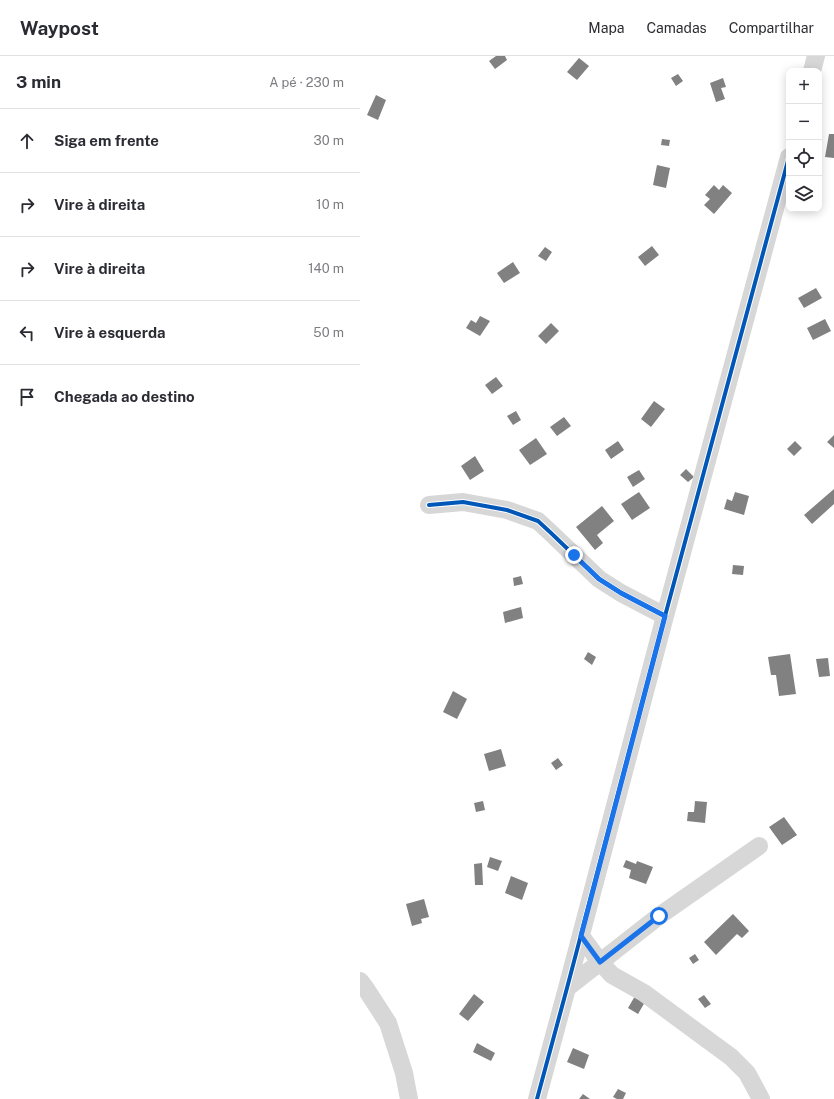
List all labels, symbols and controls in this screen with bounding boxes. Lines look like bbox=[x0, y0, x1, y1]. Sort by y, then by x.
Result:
text: Waypost bbox=[20, 17, 99, 39]
text: Mapa bbox=[588, 20, 624, 36]
text: Camadas bbox=[646, 20, 707, 36]
text: Compartilhar bbox=[729, 20, 814, 36]
map controls bbox=[786, 68, 822, 212]
button: + bbox=[786, 68, 822, 104]
text: 3 min bbox=[16, 72, 61, 92]
text: A pé · 230 m bbox=[269, 75, 344, 90]
button: − bbox=[786, 104, 822, 140]
icon: ahead bbox=[16, 130, 38, 152]
text: Siga em frente bbox=[54, 132, 159, 149]
text: 30 m bbox=[314, 133, 344, 148]
button: locate bbox=[786, 140, 822, 176]
button: layers bbox=[786, 176, 822, 212]
icon: right bbox=[16, 194, 38, 216]
text: Vire à direita bbox=[54, 196, 145, 213]
text: 10 m bbox=[316, 197, 344, 212]
icon: right bbox=[16, 258, 38, 280]
text: Vire à direita bbox=[54, 260, 145, 277]
text: 140 m bbox=[308, 261, 344, 276]
icon: left bbox=[16, 322, 38, 344]
text: Vire à esquerda bbox=[54, 324, 166, 341]
text: 50 m bbox=[313, 325, 344, 340]
icon: arrive bbox=[16, 386, 38, 408]
text: Chegada ao destino bbox=[54, 388, 195, 405]
route end bbox=[565, 546, 583, 564]
route start bbox=[650, 907, 668, 925]

